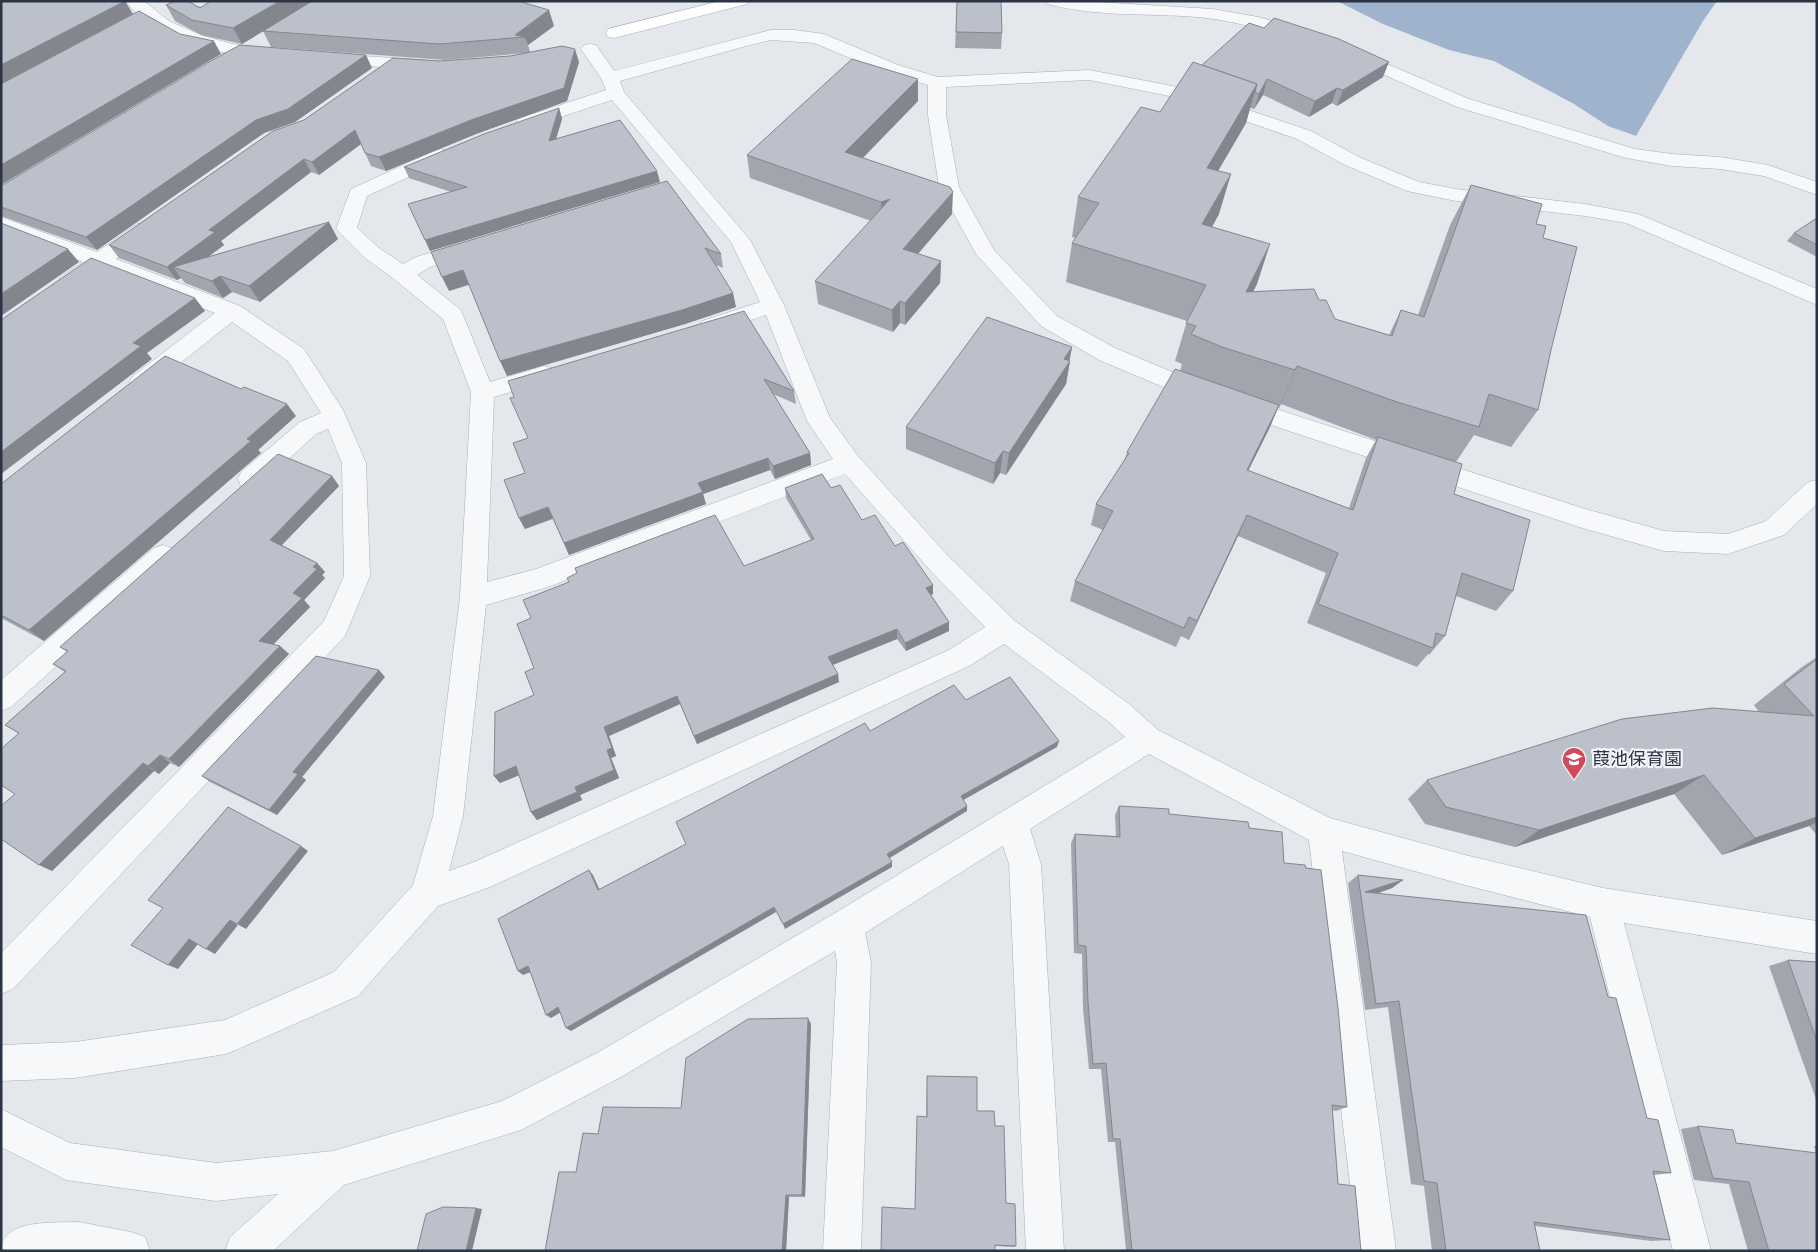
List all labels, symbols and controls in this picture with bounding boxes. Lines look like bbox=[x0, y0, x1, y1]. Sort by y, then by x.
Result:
school or university icon: 葭池保育園 bbox=[1561, 746, 1587, 780]
place label: 葭池保育園 bbox=[1592, 748, 1682, 770]

